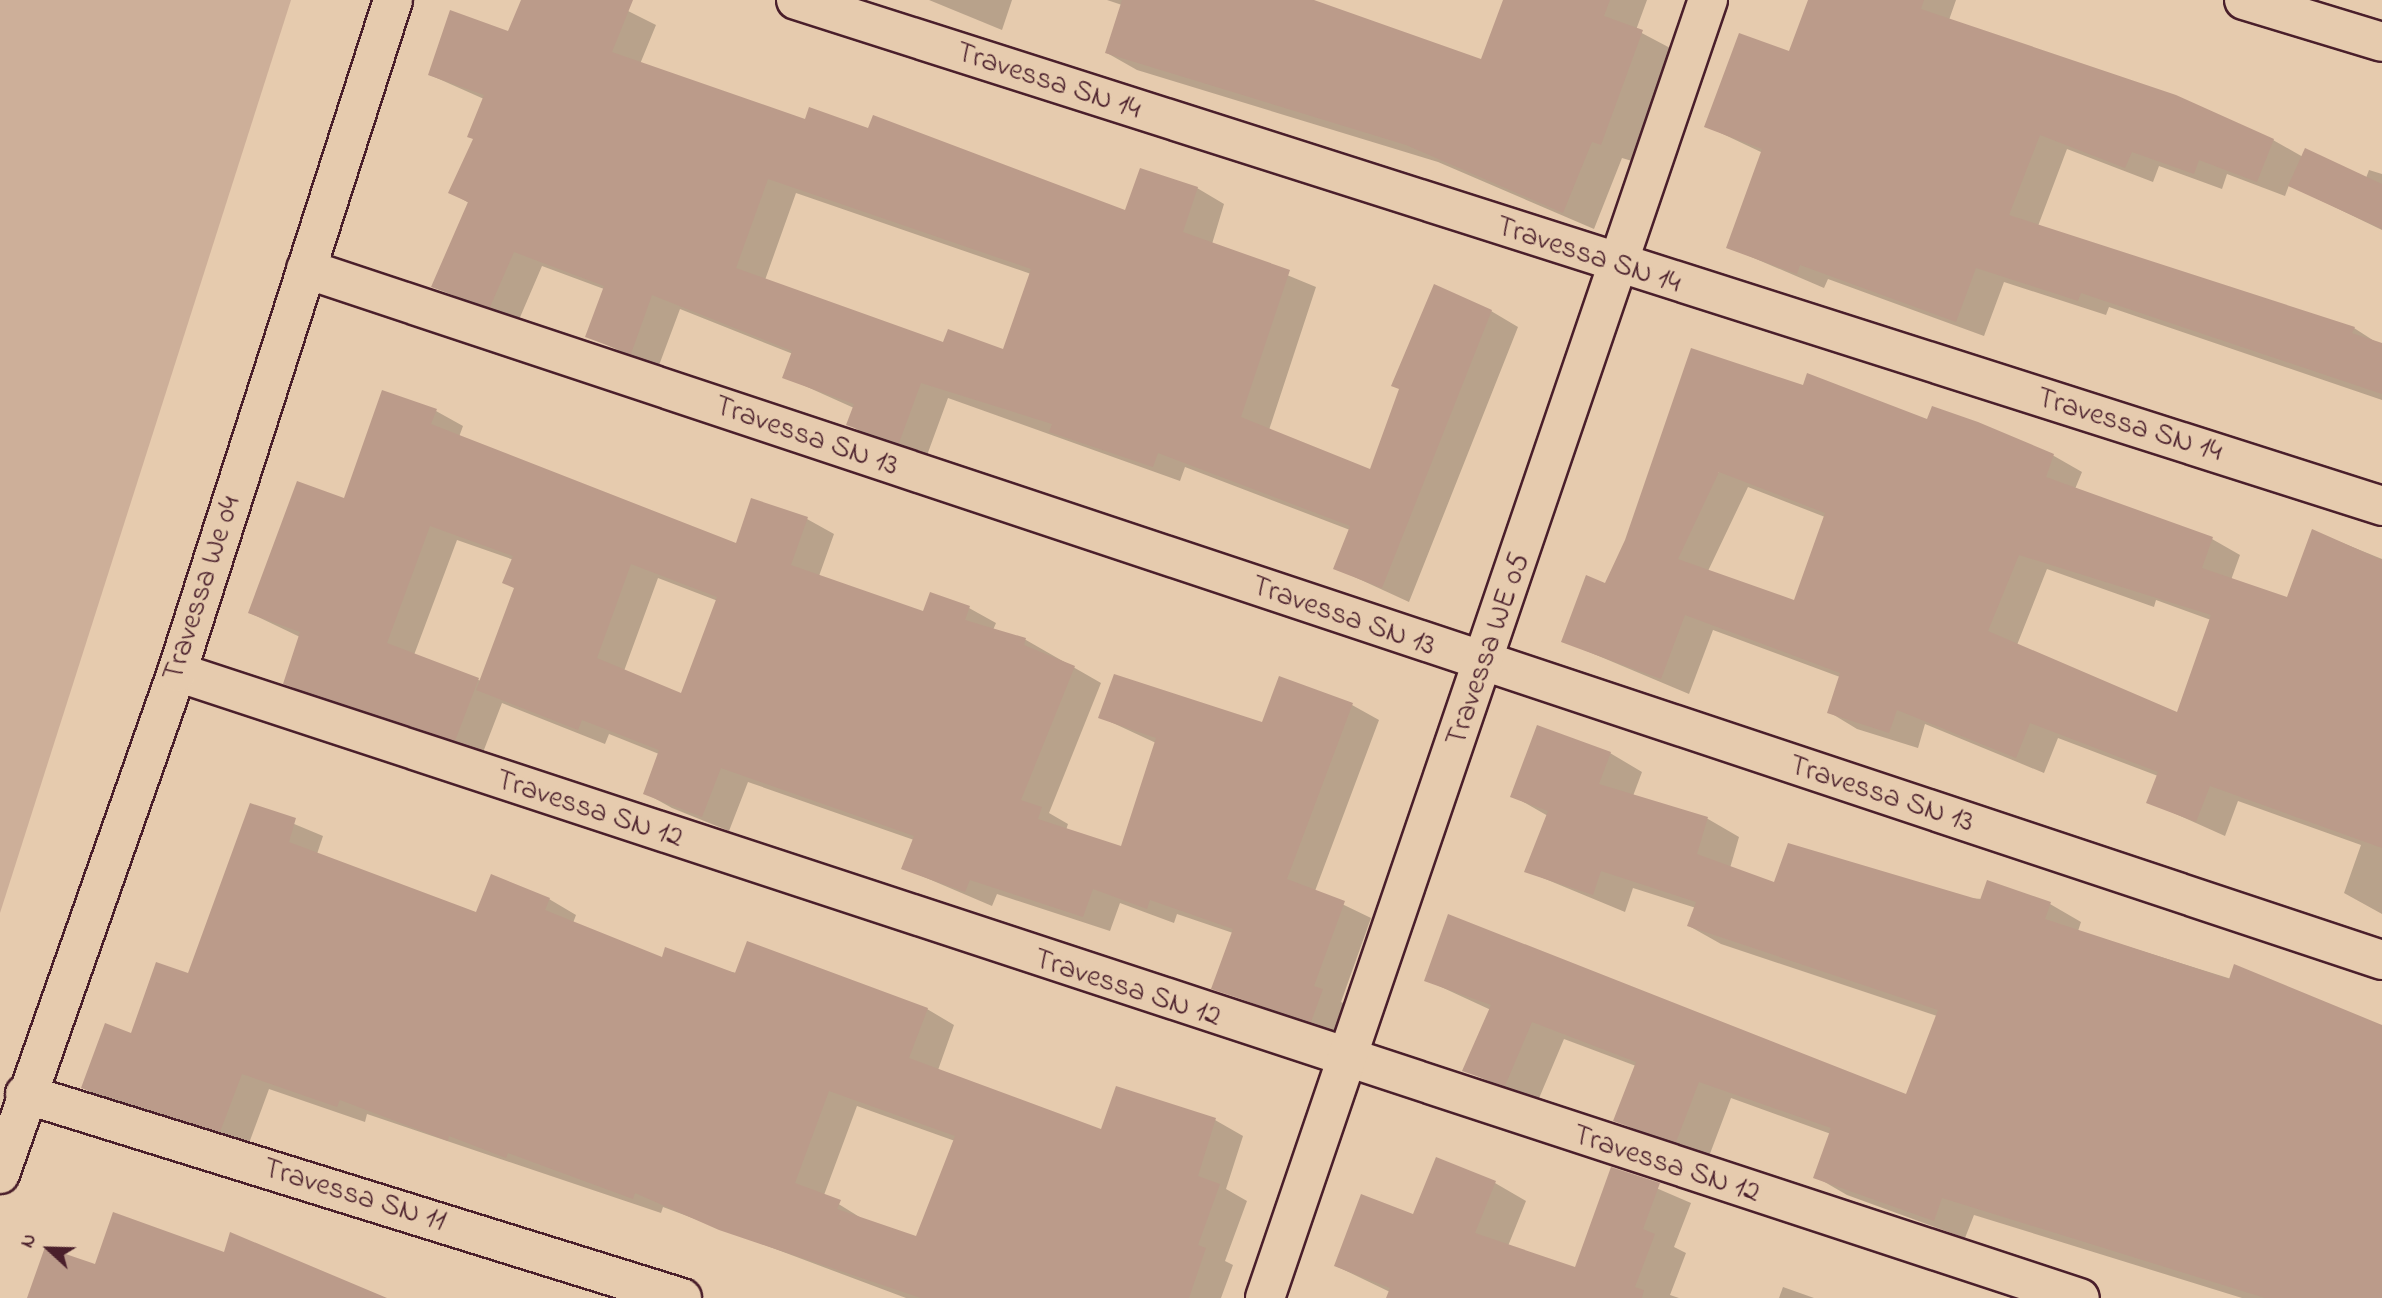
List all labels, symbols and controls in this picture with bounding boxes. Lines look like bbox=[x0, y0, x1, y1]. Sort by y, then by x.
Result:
street label: Travessa SN 14 bbox=[951, 35, 1145, 129]
street label: Travessa SN 14 bbox=[1491, 209, 1685, 303]
street label: Travessa SN 14 bbox=[2032, 381, 2226, 471]
street label: Travessa SN 13 bbox=[709, 389, 903, 485]
street label: Travessa We 04 bbox=[156, 492, 250, 686]
street label: Travessa WE 05 bbox=[1439, 549, 1539, 751]
street label: Travessa SN 13 bbox=[1246, 569, 1440, 665]
street label: Travessa SN 13 bbox=[1784, 748, 1978, 842]
street label: Travessa SN 12 bbox=[491, 763, 687, 857]
street label: Travessa SN 12 bbox=[1029, 942, 1225, 1036]
street label: Travessa SN 12 bbox=[1568, 1118, 1764, 1212]
street label: Travessa SN 11 bbox=[258, 1151, 450, 1241]
north arrow bbox=[14, 1214, 84, 1284]
text: N bbox=[14, 1230, 44, 1252]

